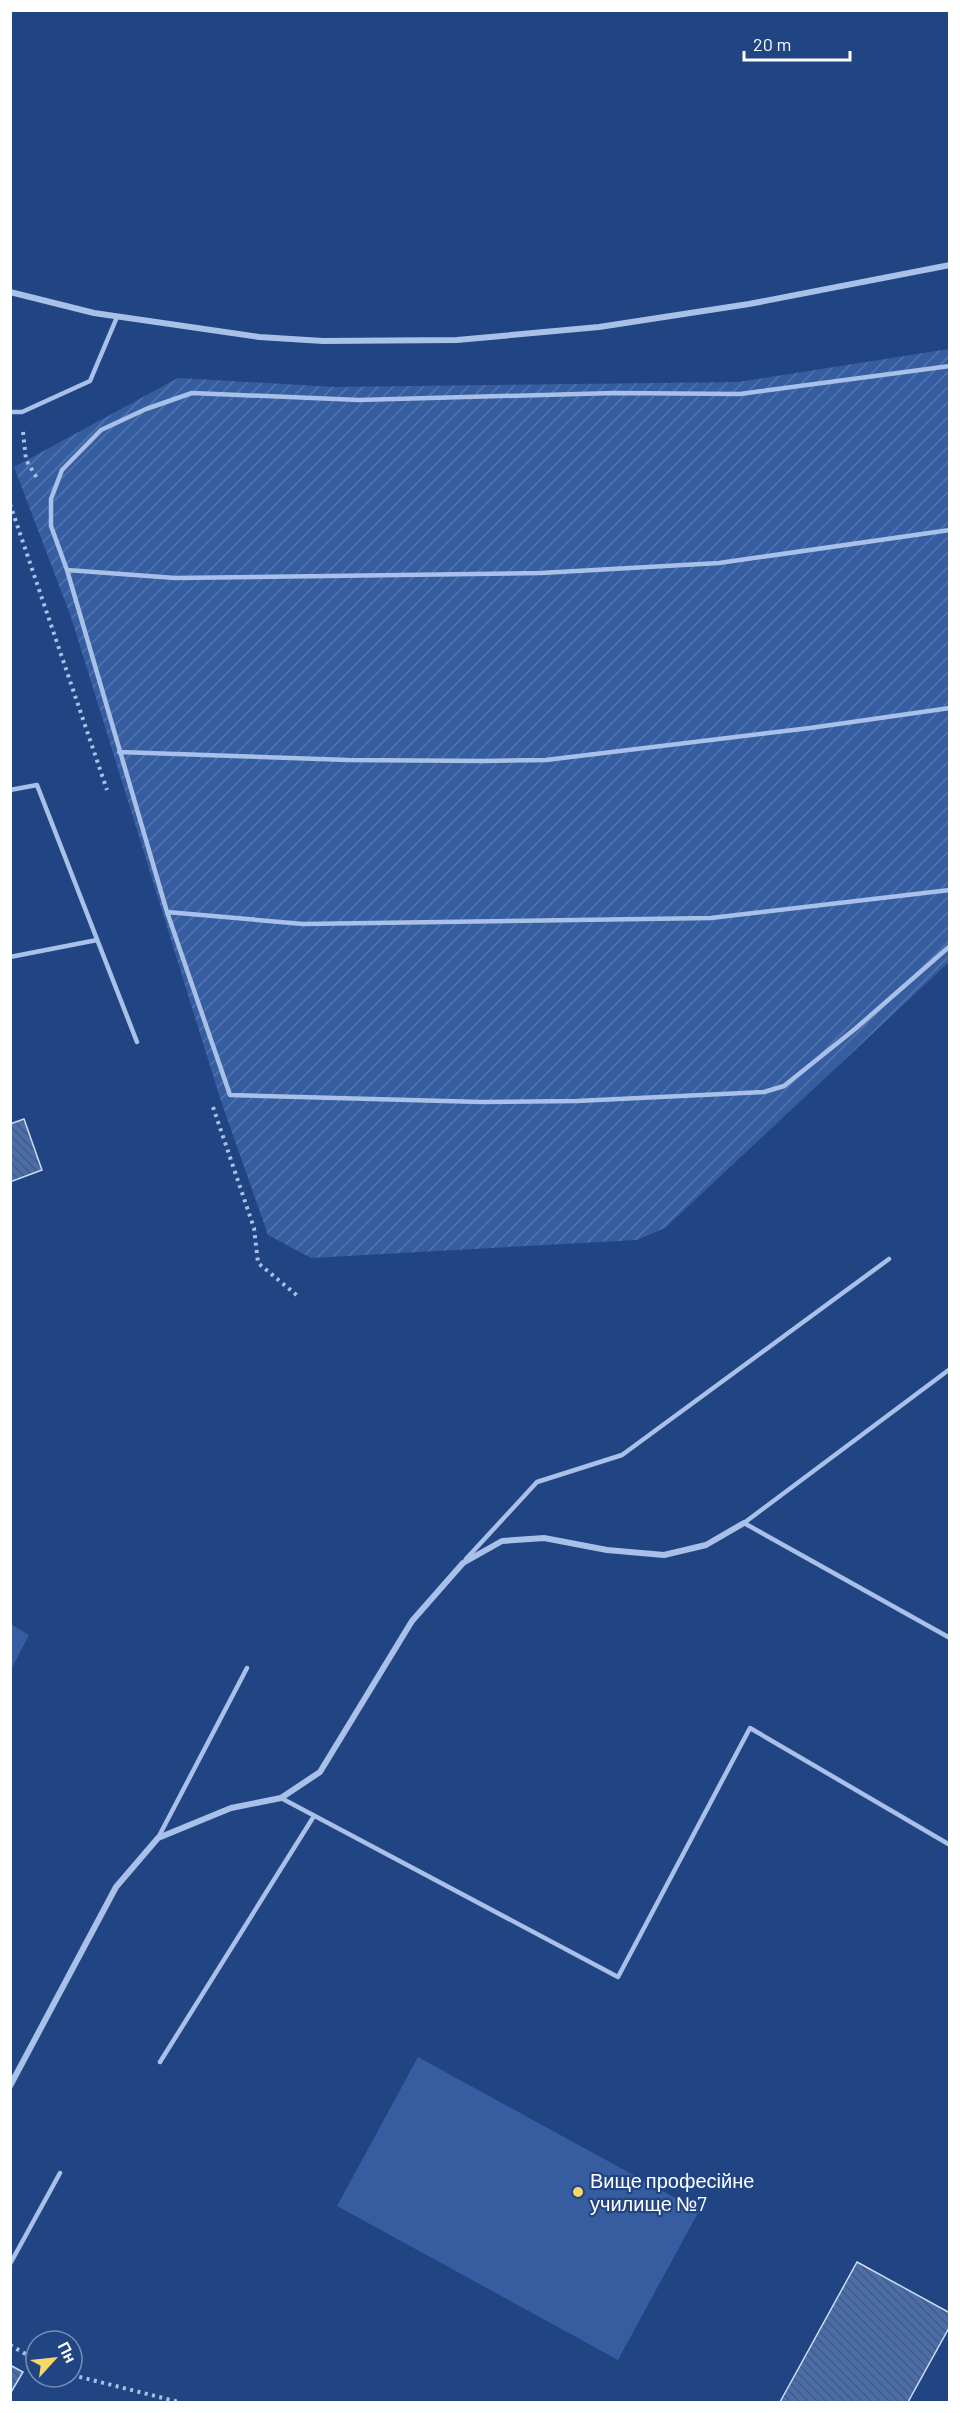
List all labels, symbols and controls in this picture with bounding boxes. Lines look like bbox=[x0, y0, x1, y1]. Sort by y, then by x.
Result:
scale bar bbox=[744, 24, 850, 62]
text: 20 m bbox=[753, 33, 791, 55]
place label: Вище професійне училище №7 bbox=[590, 2168, 754, 2215]
marker: Вище професійне училище №7 bbox=[571, 2185, 585, 2199]
north arrow bbox=[24, 2329, 84, 2389]
text: Пн bbox=[55, 2338, 81, 2366]

